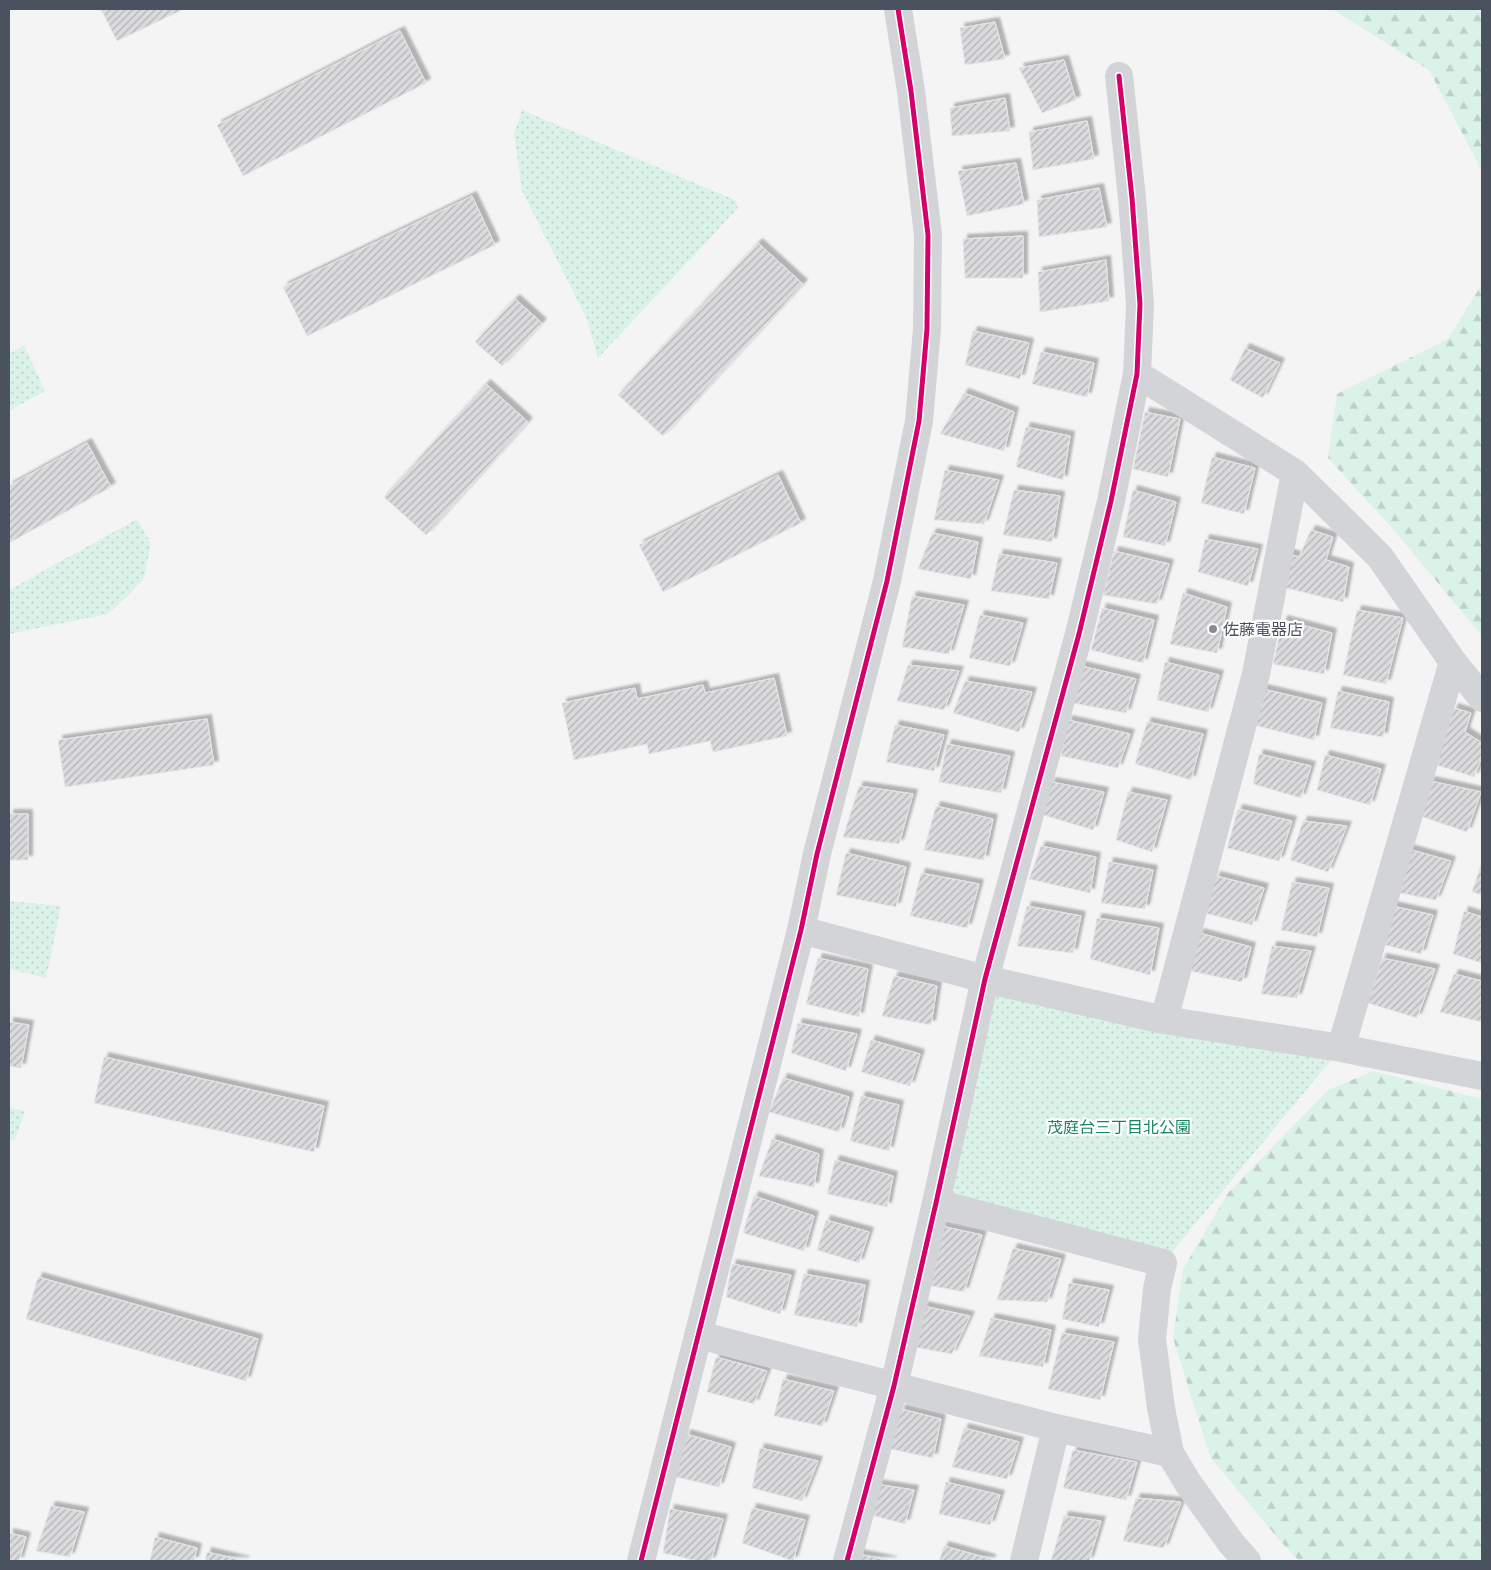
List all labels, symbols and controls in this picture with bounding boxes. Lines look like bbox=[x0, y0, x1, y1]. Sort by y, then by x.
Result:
place label: 佐藤電器店 bbox=[1223, 620, 1303, 639]
marker: 佐藤電器店 bbox=[1207, 623, 1219, 635]
park label: 茂庭台三丁目北公園 bbox=[1047, 1118, 1191, 1137]

